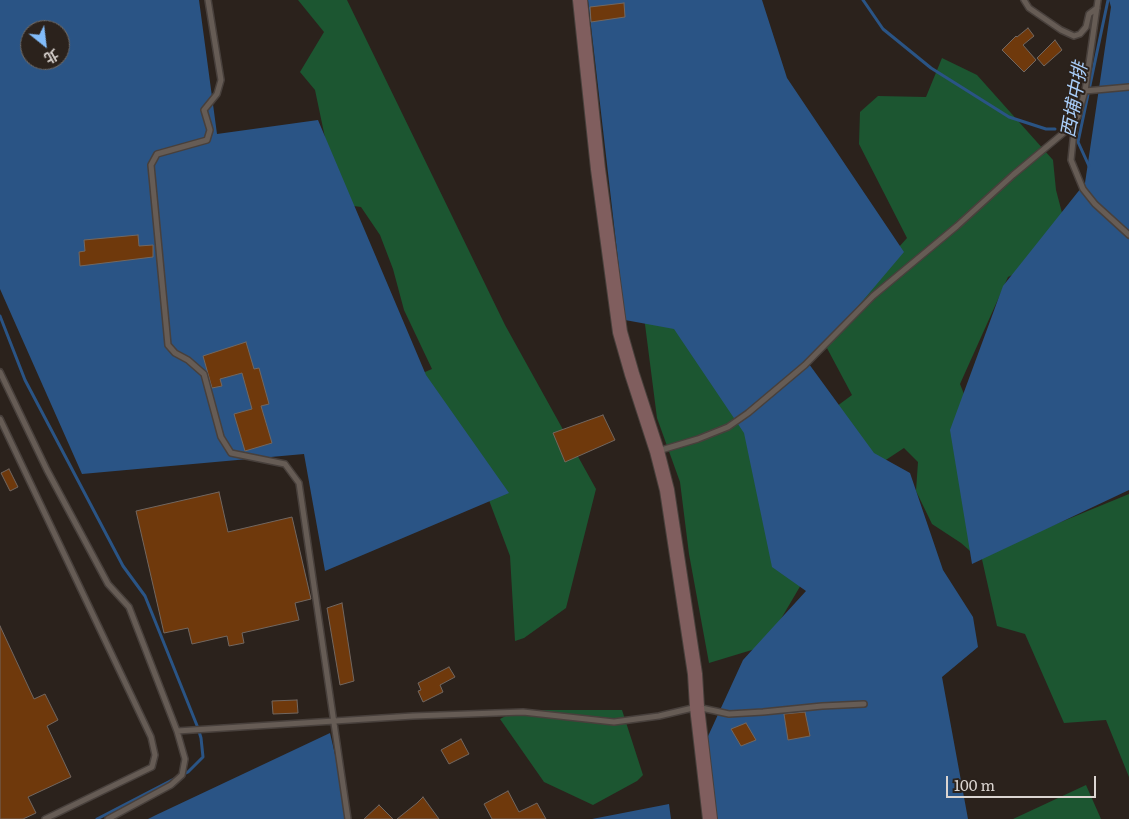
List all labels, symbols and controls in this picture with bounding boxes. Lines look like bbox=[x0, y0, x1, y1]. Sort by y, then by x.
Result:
north arrow bbox=[20, 20, 70, 70]
text: 北 bbox=[41, 45, 63, 69]
water label: 西埔中排 bbox=[1057, 61, 1093, 139]
scale bar bbox=[949, 766, 1099, 798]
text: 100 m bbox=[954, 773, 995, 796]

